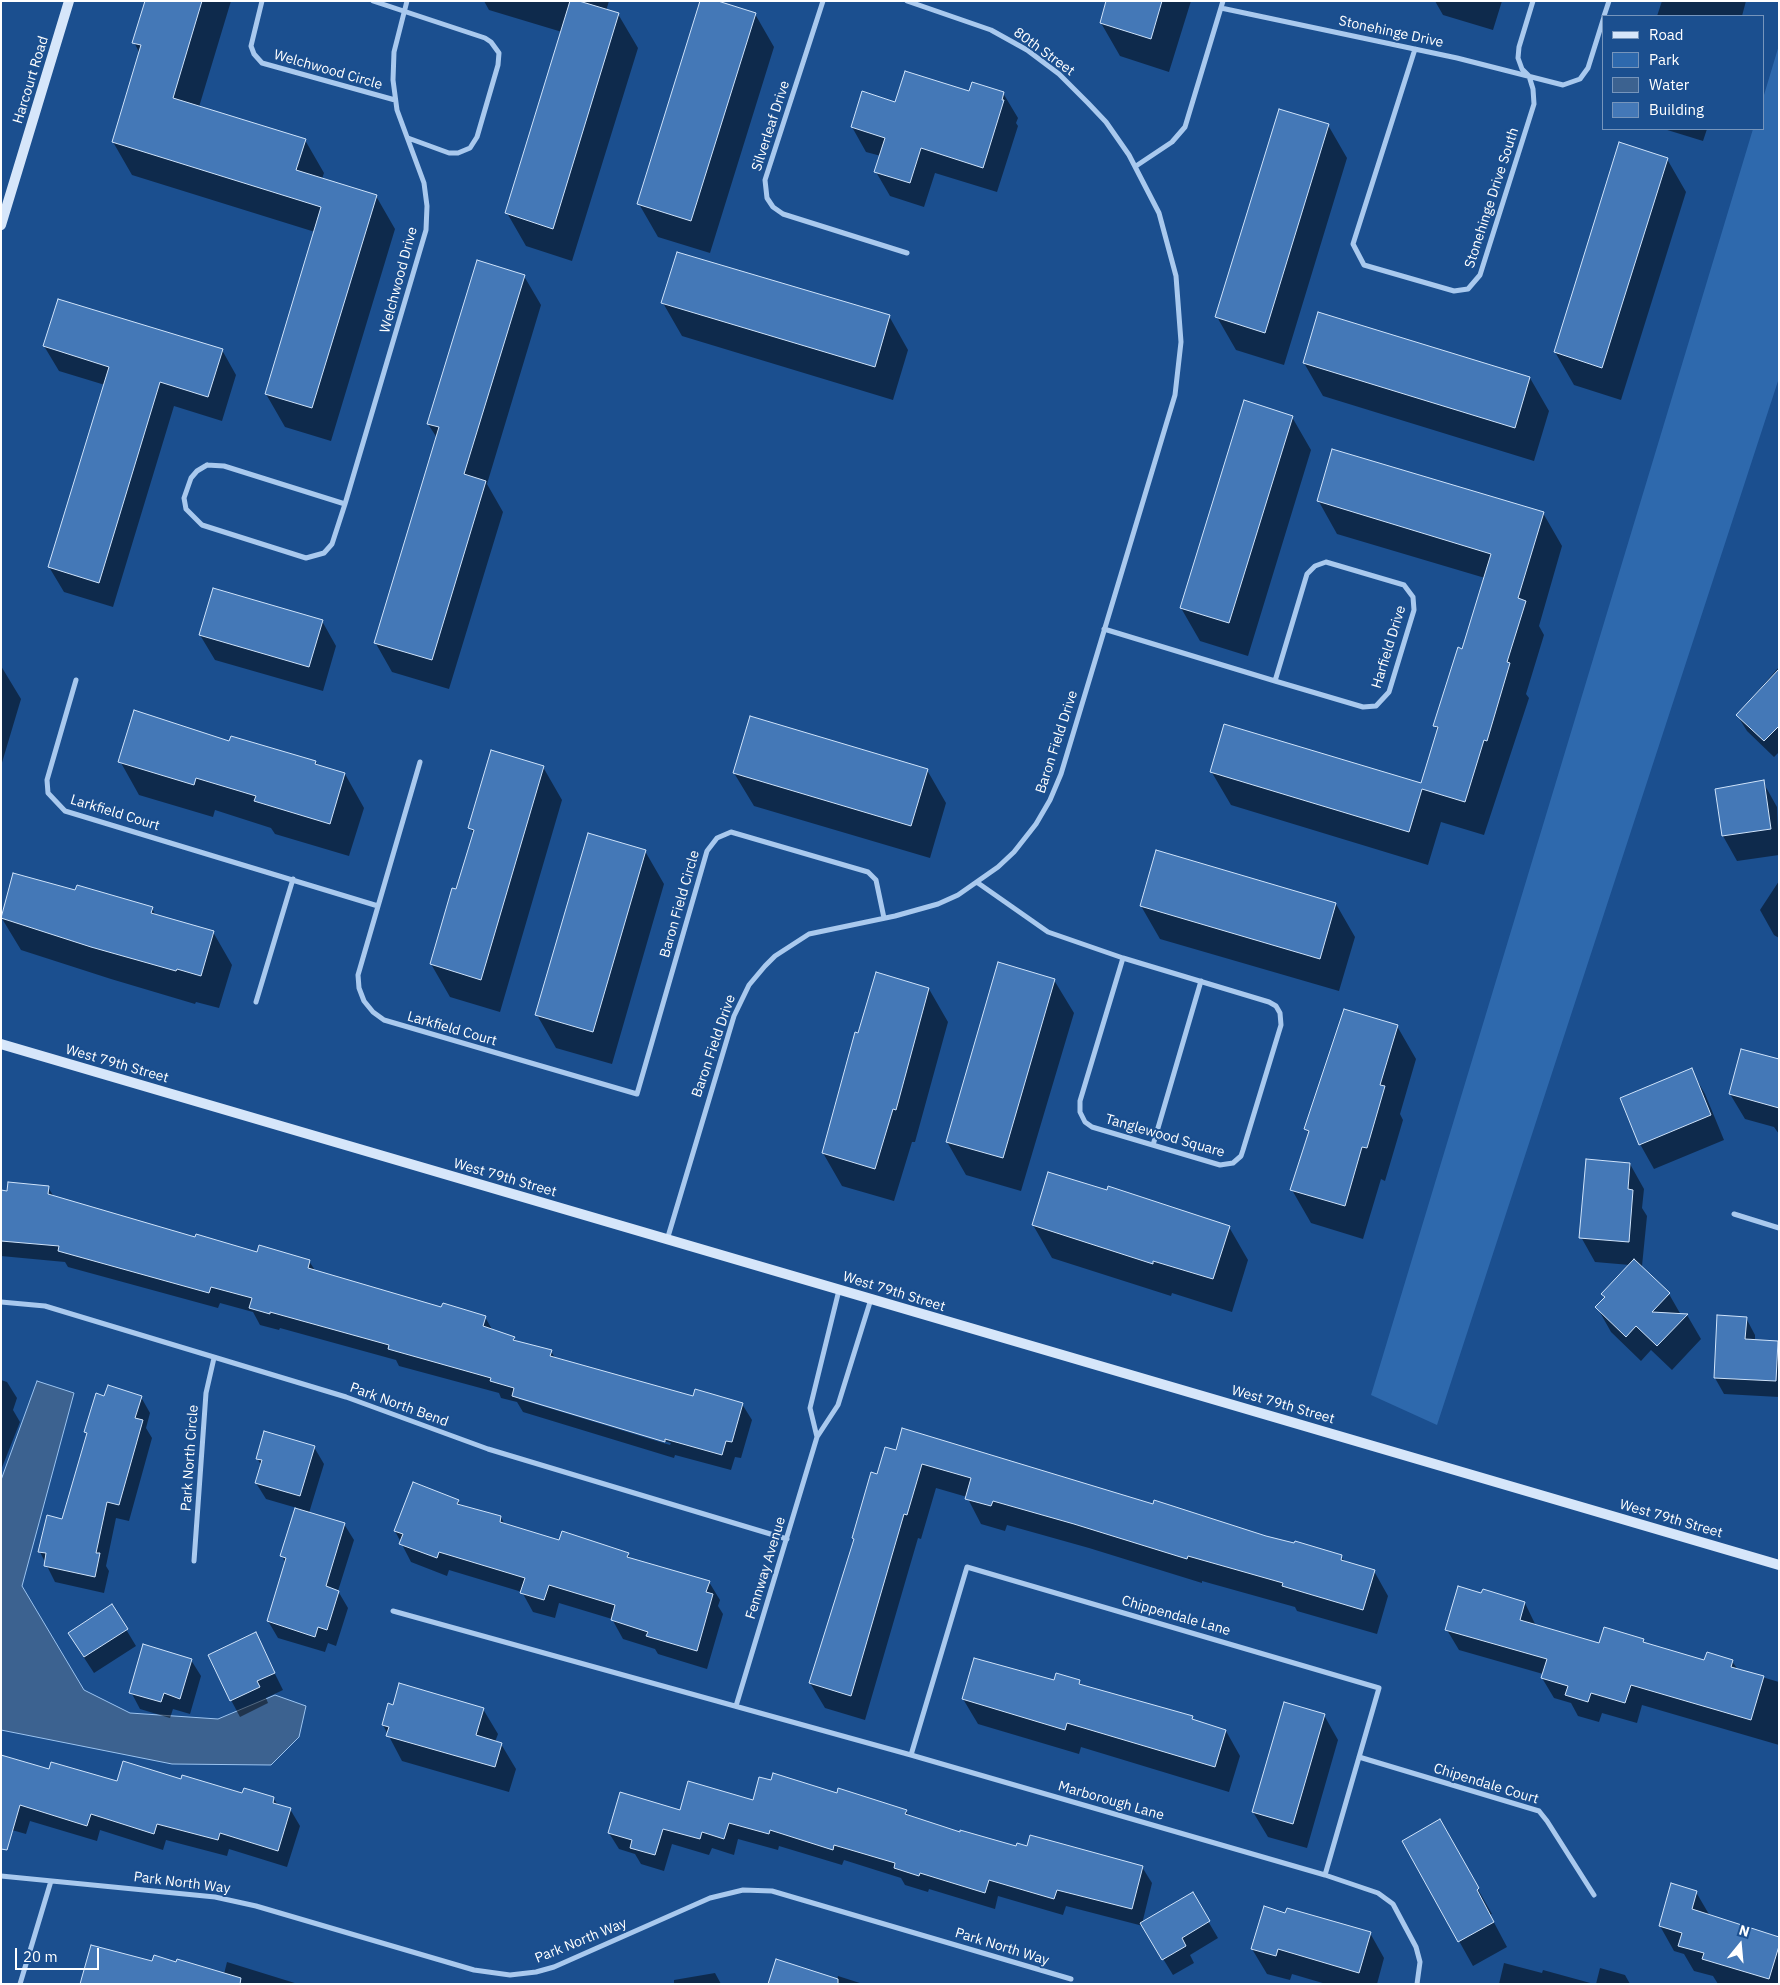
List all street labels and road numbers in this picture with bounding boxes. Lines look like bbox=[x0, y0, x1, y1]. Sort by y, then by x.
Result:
street label: Stonehinge Drive bbox=[1337, 13, 1445, 51]
street label: 80th Street bbox=[1010, 24, 1078, 80]
street label: Harcourt Road bbox=[10, 34, 52, 126]
street label: Welchwood Circle bbox=[272, 46, 384, 94]
street label: Silverleaf Drive bbox=[748, 79, 794, 173]
street label: Stonehinge Drive South bbox=[1461, 126, 1523, 270]
street label: Welchwood Drive bbox=[377, 225, 421, 335]
street label: Harfield Drive bbox=[1368, 603, 1410, 691]
street label: Baron Field Drive bbox=[1032, 688, 1082, 796]
street label: Larkfield Court bbox=[68, 791, 162, 835]
street label: Baron Field Circle bbox=[657, 848, 703, 960]
street label: Baron Field Drive bbox=[689, 992, 739, 1100]
street label: Larkfield Court bbox=[405, 1008, 499, 1050]
street label: West 79th Street bbox=[64, 1041, 170, 1087]
street label: Tanglewood Square bbox=[1103, 1111, 1227, 1161]
street label: West 79th Street bbox=[452, 1155, 558, 1201]
street label: West 79th Street bbox=[841, 1268, 947, 1316]
street label: Park North Bend bbox=[347, 1379, 451, 1431]
street label: West 79th Street bbox=[1230, 1382, 1336, 1428]
street label: Park North Circle bbox=[178, 1404, 202, 1512]
street label: West 79th Street bbox=[1618, 1496, 1724, 1542]
street label: Fennway Avenue bbox=[742, 1515, 790, 1621]
street label: Chippendale Lane bbox=[1120, 1592, 1232, 1640]
street label: Chipendale Court bbox=[1431, 1760, 1541, 1808]
street label: Marborough Lane bbox=[1056, 1778, 1166, 1824]
street label: Park North Way bbox=[133, 1869, 231, 1897]
street label: Park North Way bbox=[533, 1915, 629, 1967]
street label: Park North Way bbox=[953, 1925, 1051, 1969]

